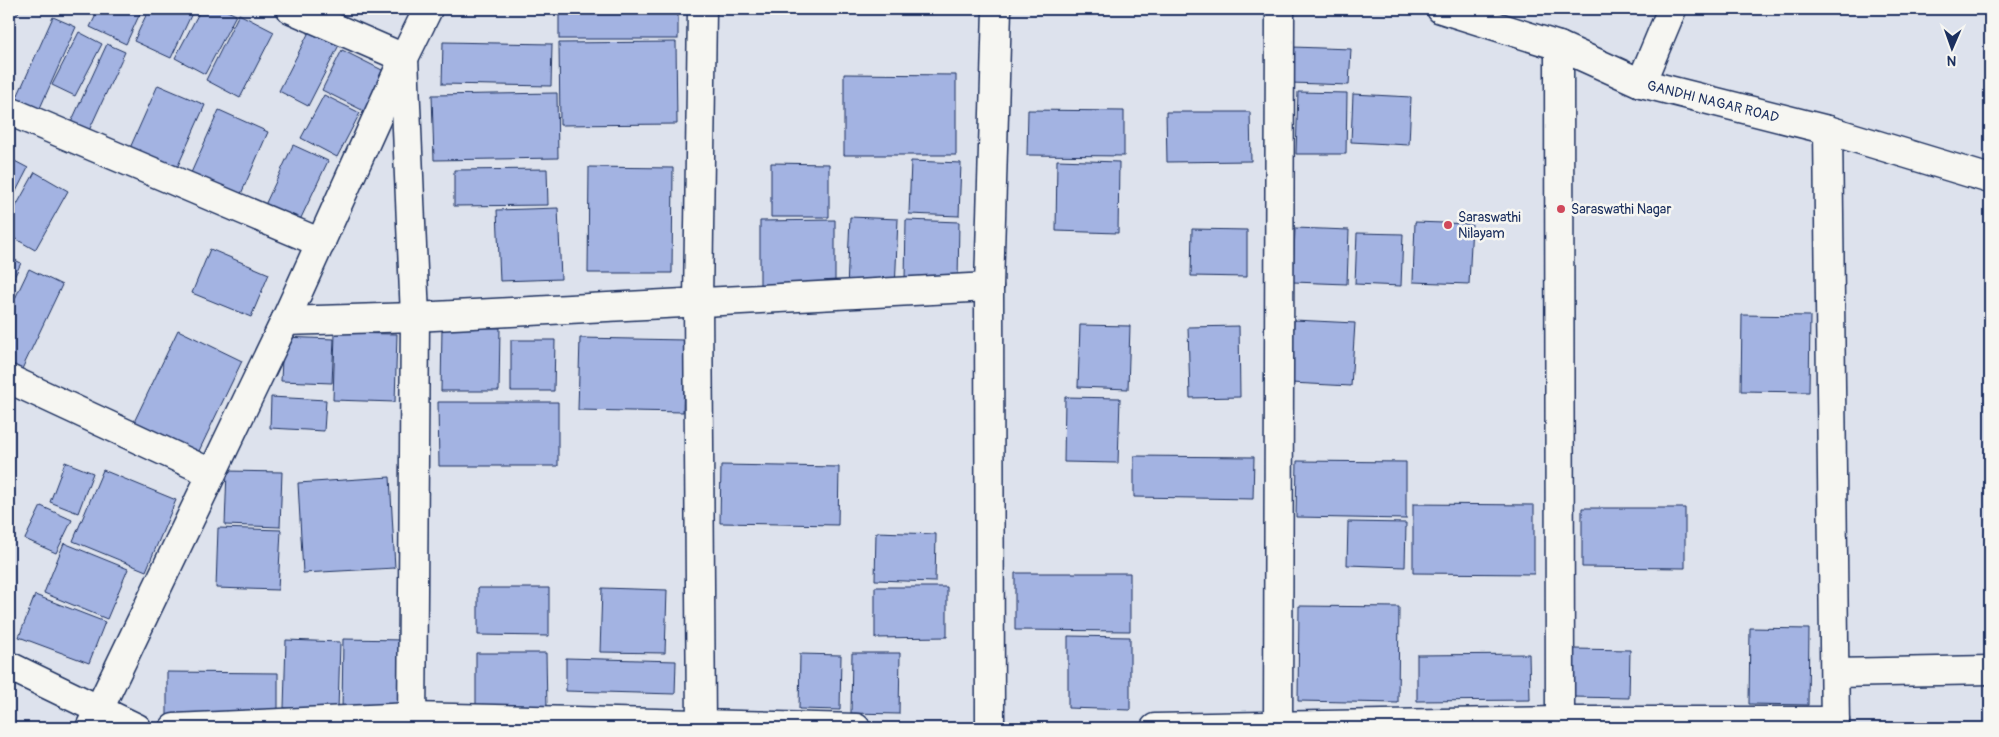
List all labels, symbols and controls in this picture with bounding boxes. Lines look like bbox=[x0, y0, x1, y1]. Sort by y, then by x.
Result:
north arrow bbox=[1926, 22, 1976, 72]
text: N bbox=[1947, 52, 1957, 69]
street label: GANDHI NAGAR ROAD bbox=[1645, 77, 1781, 126]
place label: Saraswathi Nagar bbox=[1571, 201, 1671, 218]
marker: Saraswathi Nagar bbox=[1555, 203, 1567, 215]
place label: Saraswathi Nilayam bbox=[1458, 209, 1521, 242]
marker: Saraswathi Nilayam bbox=[1442, 219, 1454, 231]

